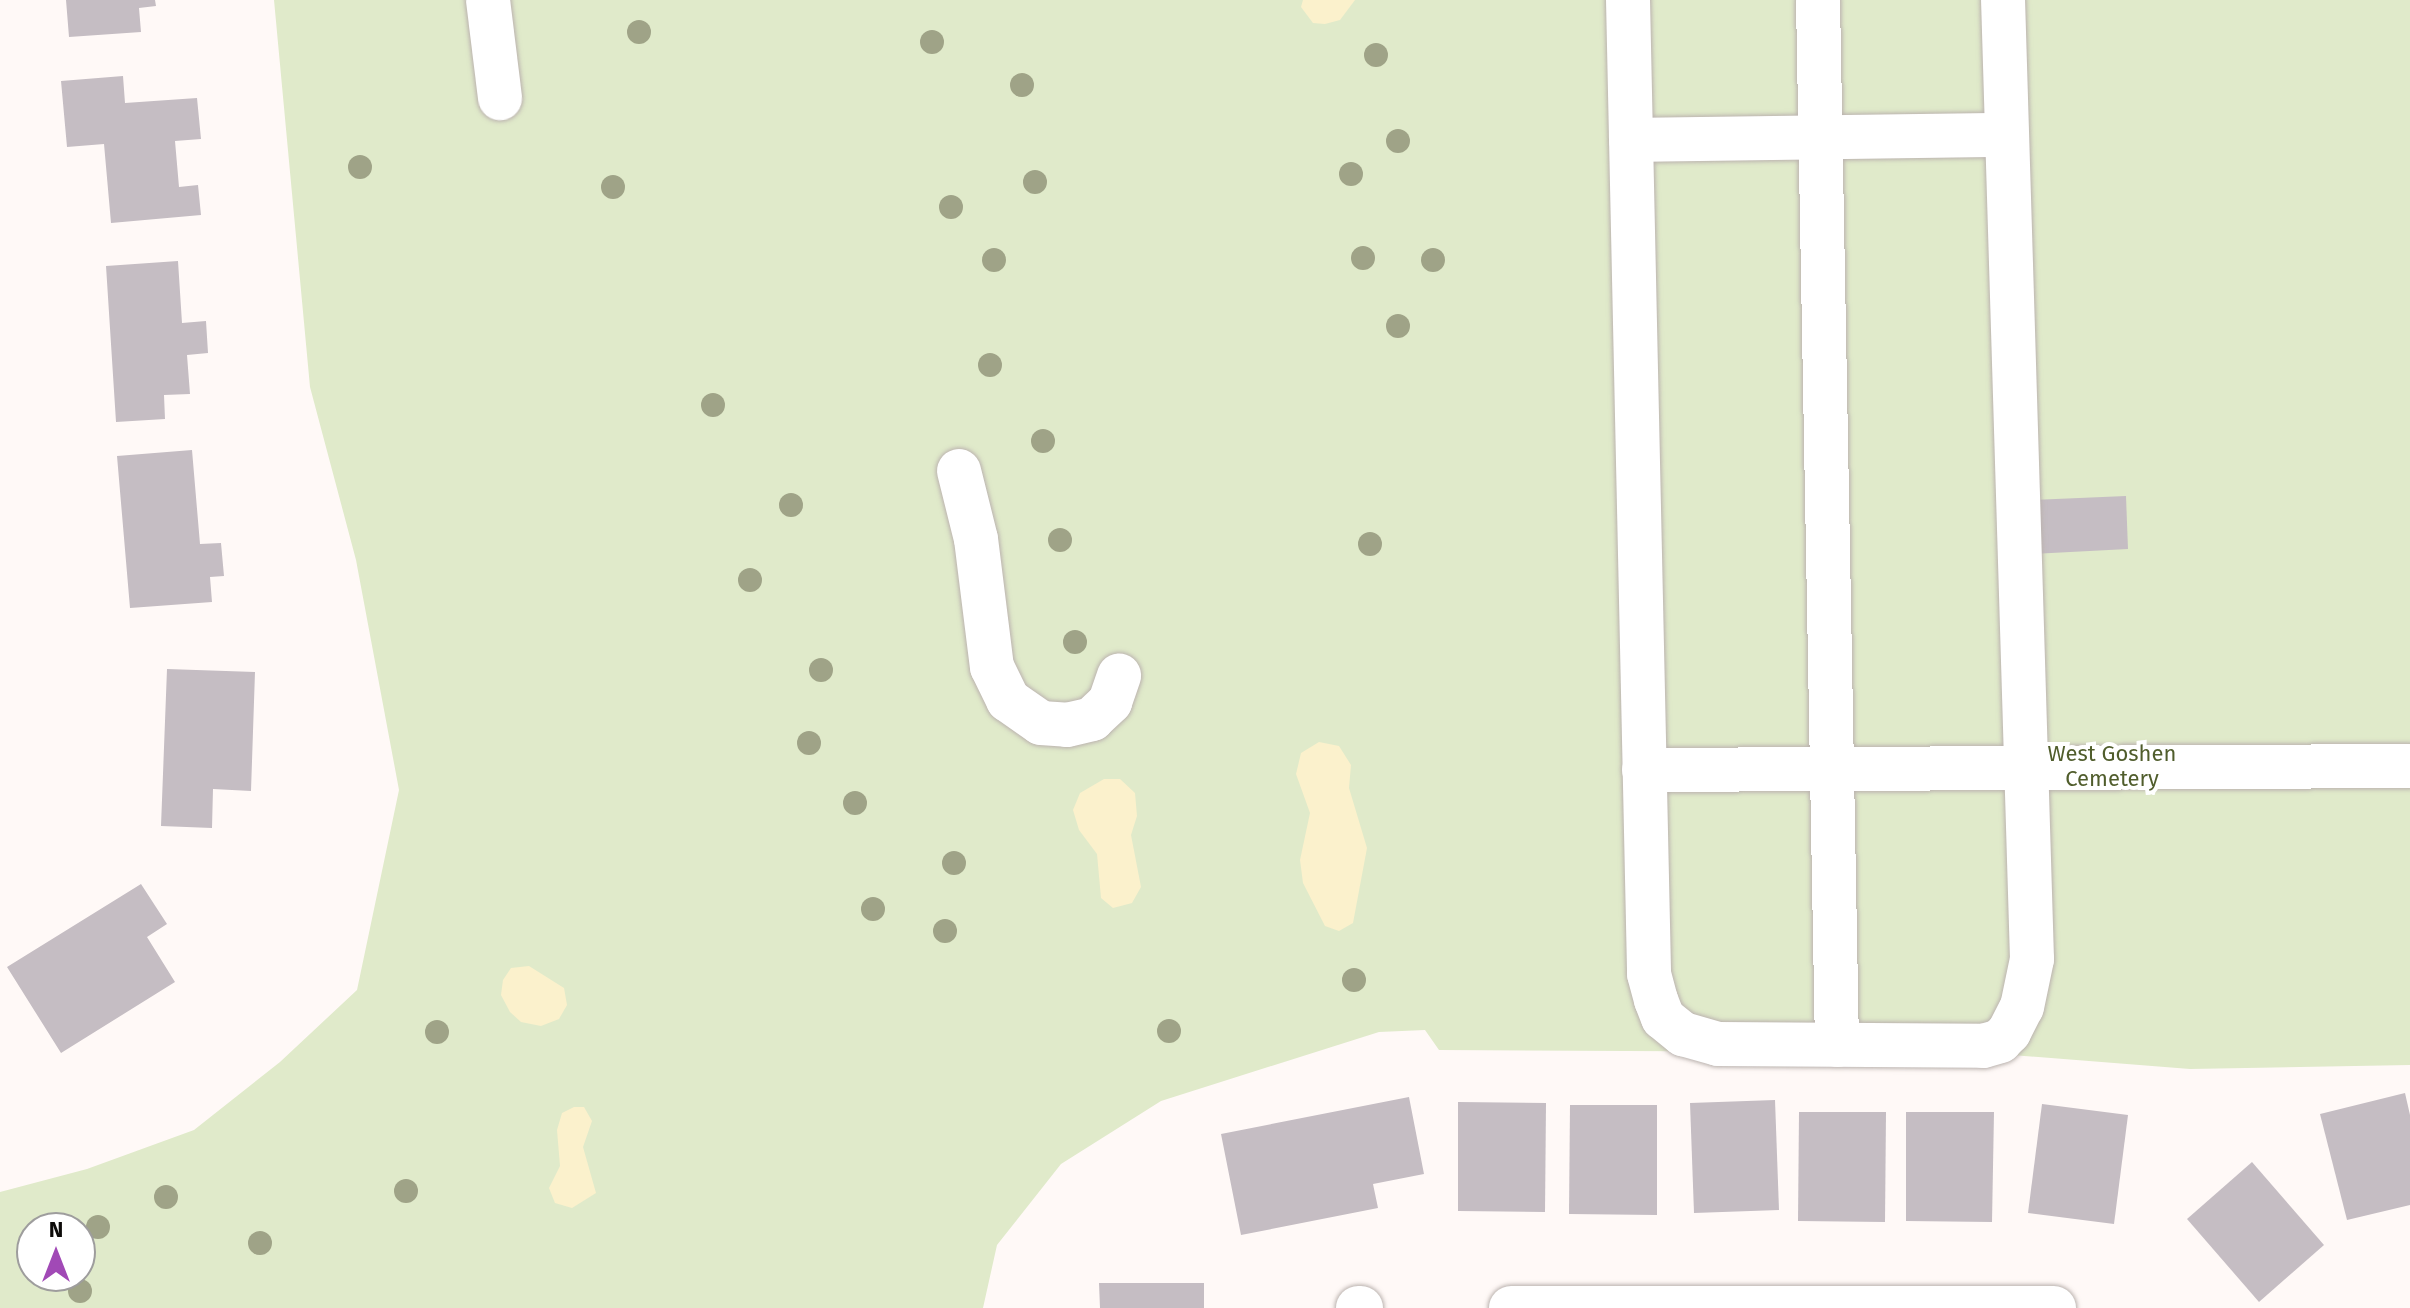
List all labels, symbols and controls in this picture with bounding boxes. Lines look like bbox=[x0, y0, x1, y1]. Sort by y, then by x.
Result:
park label: West Goshen Cemetery bbox=[2048, 740, 2176, 792]
north arrow bbox=[16, 1212, 96, 1292]
text: N bbox=[49, 1216, 63, 1243]

